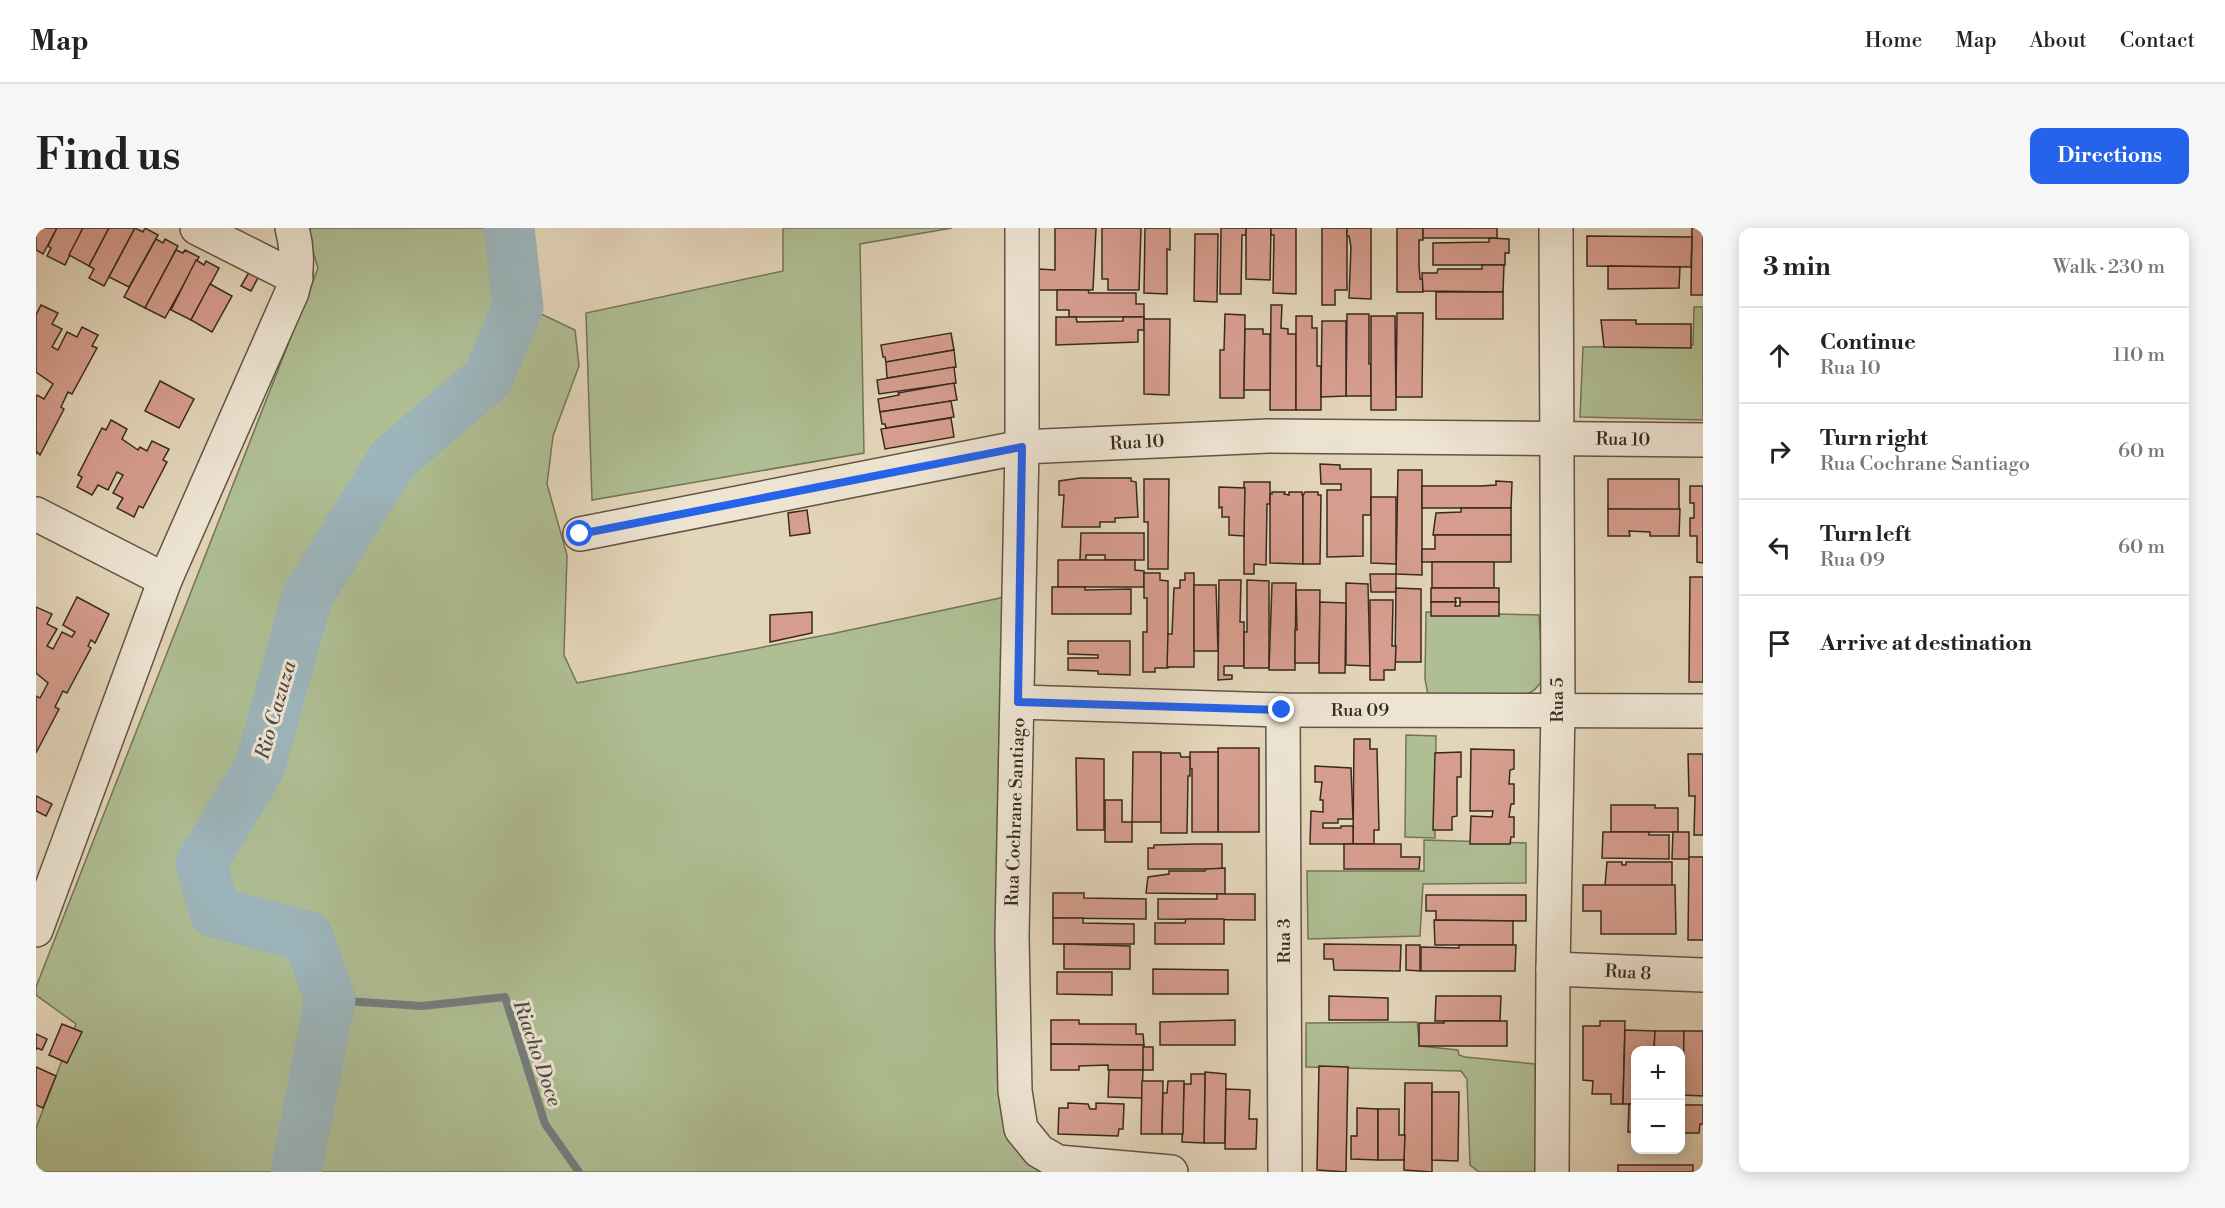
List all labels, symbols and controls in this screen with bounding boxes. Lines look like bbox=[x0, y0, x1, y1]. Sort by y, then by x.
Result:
text: Map bbox=[30, 24, 89, 59]
text: Home bbox=[1865, 28, 1922, 54]
text: Map bbox=[1955, 28, 1997, 54]
text: About bbox=[2030, 28, 2087, 54]
text: Contact bbox=[2120, 28, 2195, 54]
button: Directions bbox=[2030, 128, 2189, 184]
text: Find us bbox=[36, 130, 180, 183]
text: 3 min bbox=[1763, 251, 1831, 283]
text: Walk · 230 m bbox=[2053, 255, 2165, 280]
text: Continue bbox=[1820, 329, 1916, 356]
icon: ahead bbox=[1763, 339, 1796, 372]
text: 110 m bbox=[2113, 343, 2165, 368]
text: Rua 10 bbox=[1820, 356, 1881, 381]
text: Turn right bbox=[1820, 425, 1928, 452]
street label: Rua 10 bbox=[1595, 428, 1651, 451]
street label: Rua 10 bbox=[1109, 430, 1165, 455]
icon: right bbox=[1763, 435, 1796, 468]
text: 60 m bbox=[2118, 439, 2165, 464]
text: Rua Cochrane Santiago bbox=[1820, 452, 2030, 477]
route start bbox=[566, 520, 592, 546]
text: Turn left bbox=[1820, 521, 1911, 548]
icon: left bbox=[1763, 531, 1796, 564]
text: 60 m bbox=[2118, 535, 2165, 560]
text: Rua 09 bbox=[1820, 548, 1885, 573]
icon: arrive bbox=[1763, 627, 1796, 660]
text: Arrive at destination bbox=[1820, 630, 2032, 657]
water label: Rio Cazuza bbox=[250, 657, 303, 764]
street label: Rua 5 bbox=[1546, 677, 1569, 723]
route end bbox=[1268, 696, 1294, 722]
street label: Rua 09 bbox=[1331, 699, 1389, 722]
street label: Rua Cochrane Santiago bbox=[1001, 717, 1030, 907]
street label: Rua 3 bbox=[1273, 918, 1296, 964]
street label: Rua 8 bbox=[1604, 960, 1652, 985]
water label: Riacho Doce bbox=[506, 996, 567, 1111]
map controls bbox=[1631, 1046, 1685, 1154]
button: + bbox=[1631, 1046, 1685, 1100]
button: − bbox=[1631, 1100, 1685, 1154]

